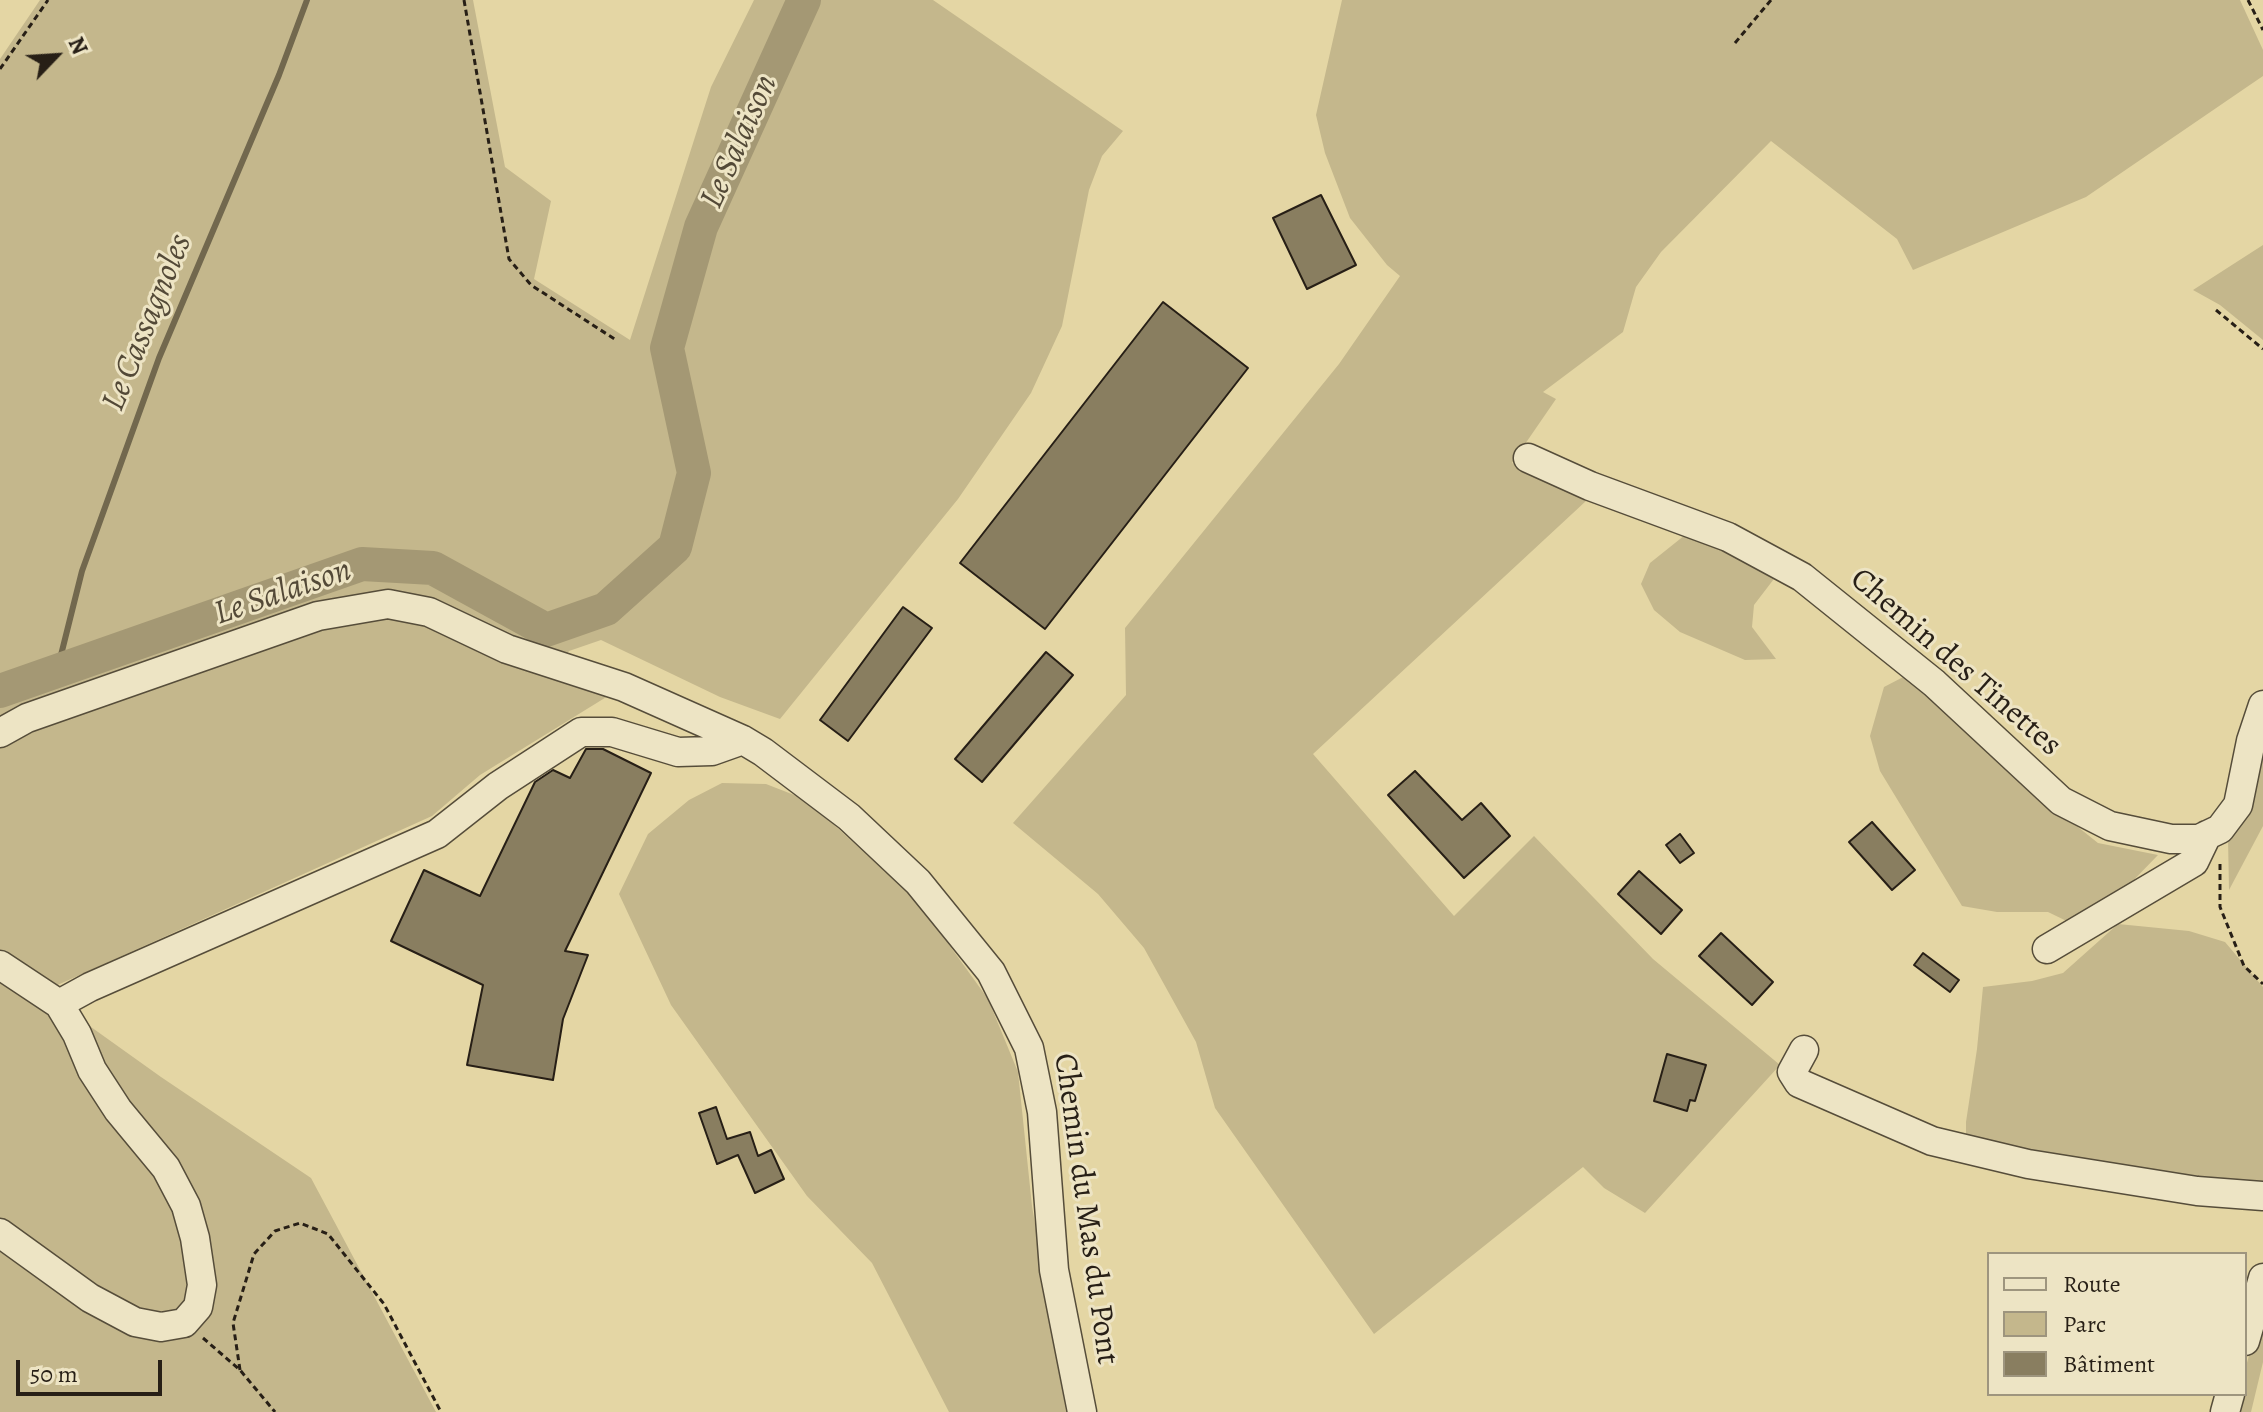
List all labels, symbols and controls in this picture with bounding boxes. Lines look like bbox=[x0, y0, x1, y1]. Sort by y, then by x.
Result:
north arrow bbox=[16, 16, 96, 96]
text: N bbox=[61, 32, 95, 59]
water label: Le Salaison bbox=[692, 69, 788, 215]
water label: Le Cassagnoles bbox=[94, 229, 202, 417]
water label: Le Salaison bbox=[209, 551, 357, 635]
street label: Chemin des Tinettes bbox=[1841, 561, 2069, 765]
street label: Chemin du Mas du Pont bbox=[1044, 1051, 1126, 1367]
legend bbox=[1987, 1252, 2247, 1396]
text: Route bbox=[2063, 1268, 2121, 1300]
text: Parc bbox=[2063, 1308, 2106, 1340]
scale bar bbox=[20, 1344, 166, 1394]
text: Bâtiment bbox=[2063, 1348, 2155, 1380]
text: 50 m bbox=[30, 1358, 78, 1390]

